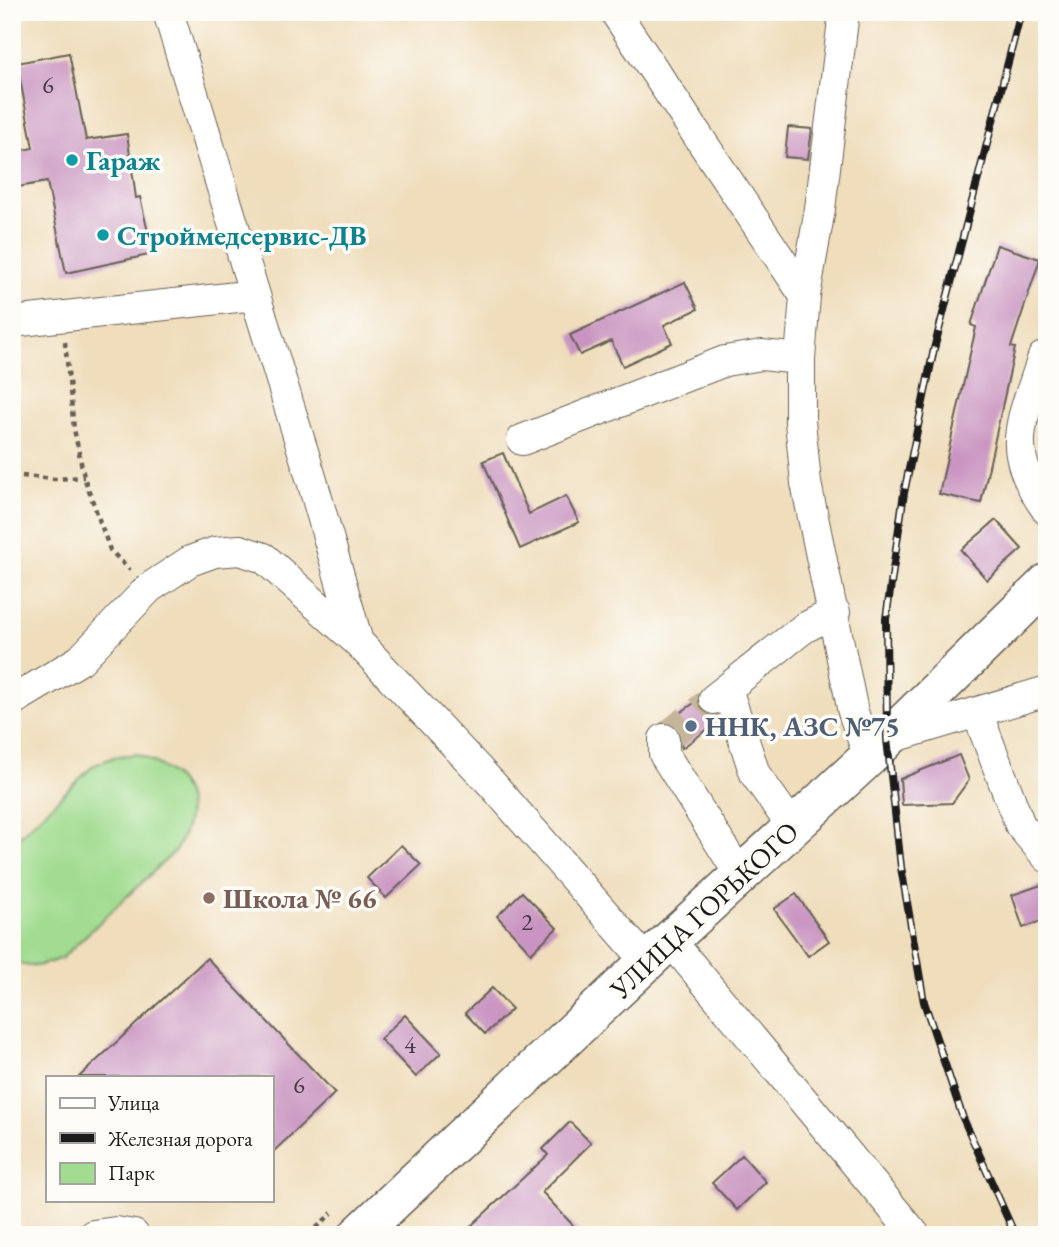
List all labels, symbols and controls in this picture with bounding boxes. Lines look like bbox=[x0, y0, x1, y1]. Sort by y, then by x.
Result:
house number: 6 bbox=[42, 69, 54, 100]
place label: Гараж bbox=[86, 142, 161, 178]
marker: Гараж bbox=[64, 152, 80, 168]
place label: Строймедсервис-ДВ bbox=[117, 217, 366, 253]
marker: Строймедсервис-ДВ bbox=[95, 227, 111, 243]
place label: ННК, АЗС №75 bbox=[705, 708, 900, 744]
marker: ННК, АЗС №75 bbox=[683, 718, 699, 734]
street label: УЛИЦА ГОРЬКОГО bbox=[601, 813, 806, 1007]
place label: Школа № 66 bbox=[223, 880, 377, 916]
marker: Школа № 66 bbox=[201, 890, 217, 906]
house number: 2 bbox=[521, 906, 533, 937]
house number: 4 bbox=[404, 1029, 416, 1060]
house number: 6 bbox=[293, 1069, 305, 1100]
legend bbox=[46, 1076, 273, 1202]
text: Улица bbox=[107, 1089, 160, 1116]
text: Железная дорога bbox=[107, 1125, 253, 1152]
text: Парк bbox=[108, 1159, 155, 1186]

